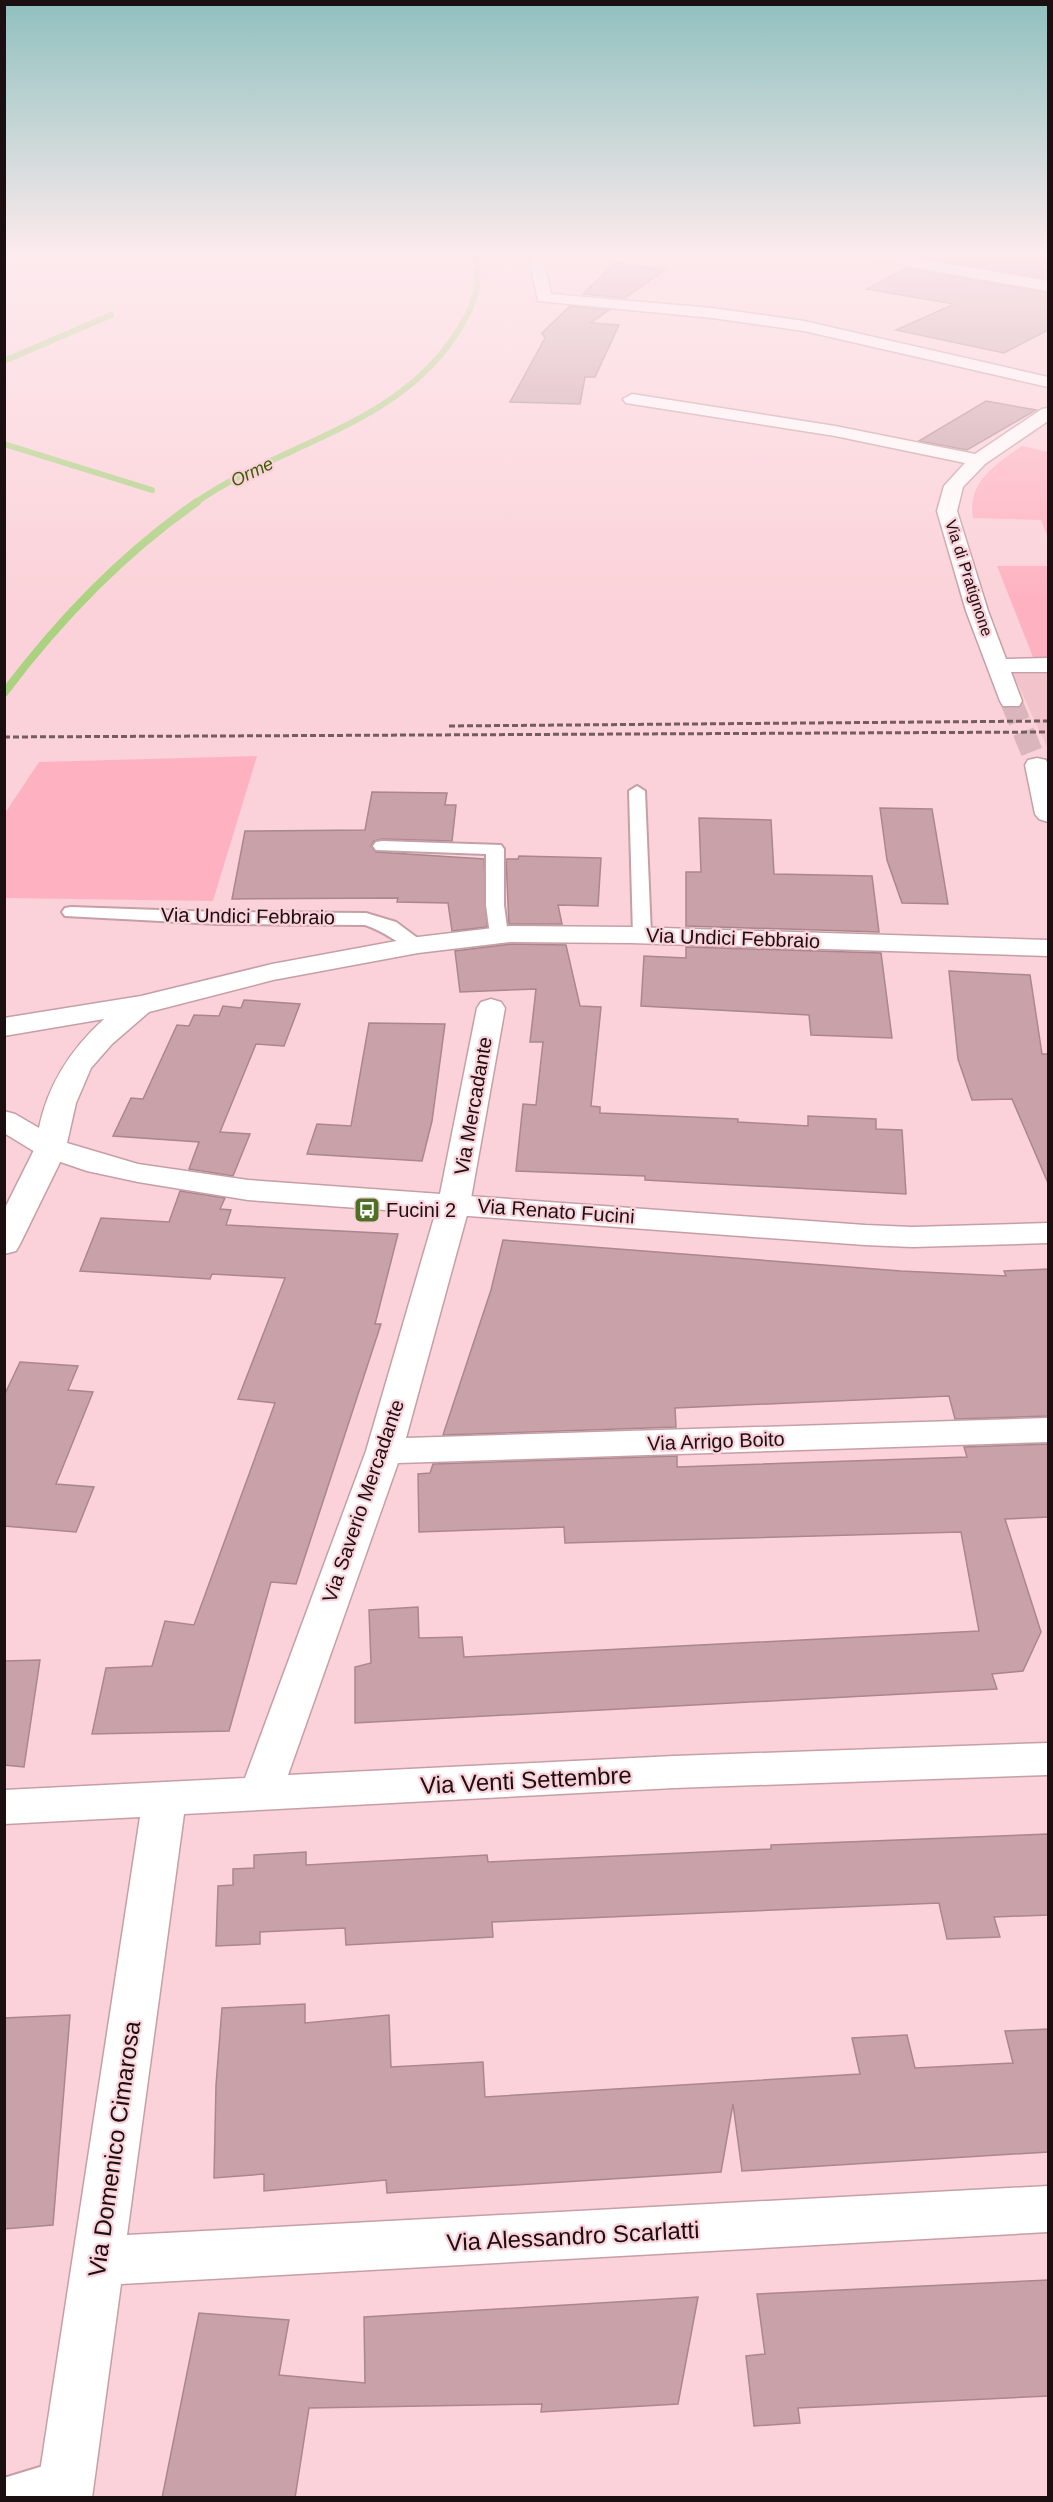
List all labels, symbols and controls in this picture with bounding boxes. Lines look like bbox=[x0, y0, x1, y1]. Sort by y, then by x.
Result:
water label: Orme bbox=[227, 453, 277, 491]
street label: Via di Pratignone bbox=[942, 518, 996, 639]
street label: Via Undici Febbraio bbox=[161, 903, 335, 929]
street label: Via Undici Febbraio bbox=[646, 924, 820, 952]
street label: Via Mercadante bbox=[450, 1035, 496, 1177]
bus stop icon: Fucini 2 bbox=[352, 1195, 382, 1225]
street label: Via Renato Fucini bbox=[477, 1195, 635, 1227]
place label: Fucini 2 bbox=[386, 1199, 456, 1221]
street label: Via Saverio Mercadante bbox=[318, 1397, 408, 1605]
street label: Via Arrigo Boito bbox=[647, 1428, 785, 1454]
street label: Via Venti Settembre bbox=[420, 1761, 632, 1799]
street label: Via Domenico Cimarosa bbox=[83, 2019, 145, 2279]
street label: Via Alessandro Scarlatti bbox=[446, 2216, 700, 2256]

